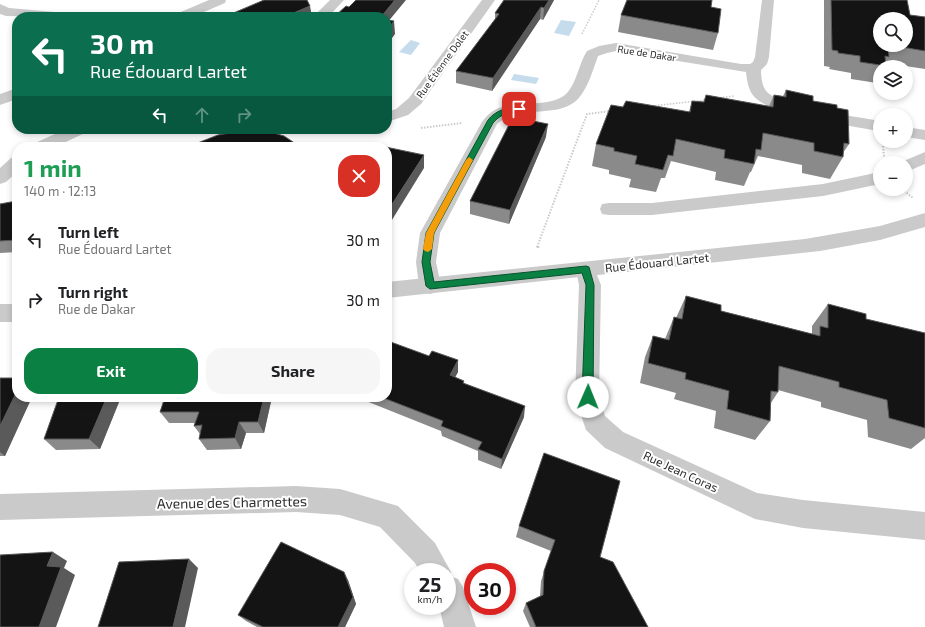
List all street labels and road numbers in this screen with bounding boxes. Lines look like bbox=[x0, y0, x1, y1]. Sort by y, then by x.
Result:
street label: Rue Étienne Dolet bbox=[414, 28, 471, 100]
street label: Rue de Dakar bbox=[617, 42, 677, 64]
street label: Rue Édouard Lartet bbox=[604, 250, 710, 274]
street label: Rue Jean Coras bbox=[641, 448, 721, 494]
street label: Avenue des Charmettes bbox=[157, 492, 307, 512]

